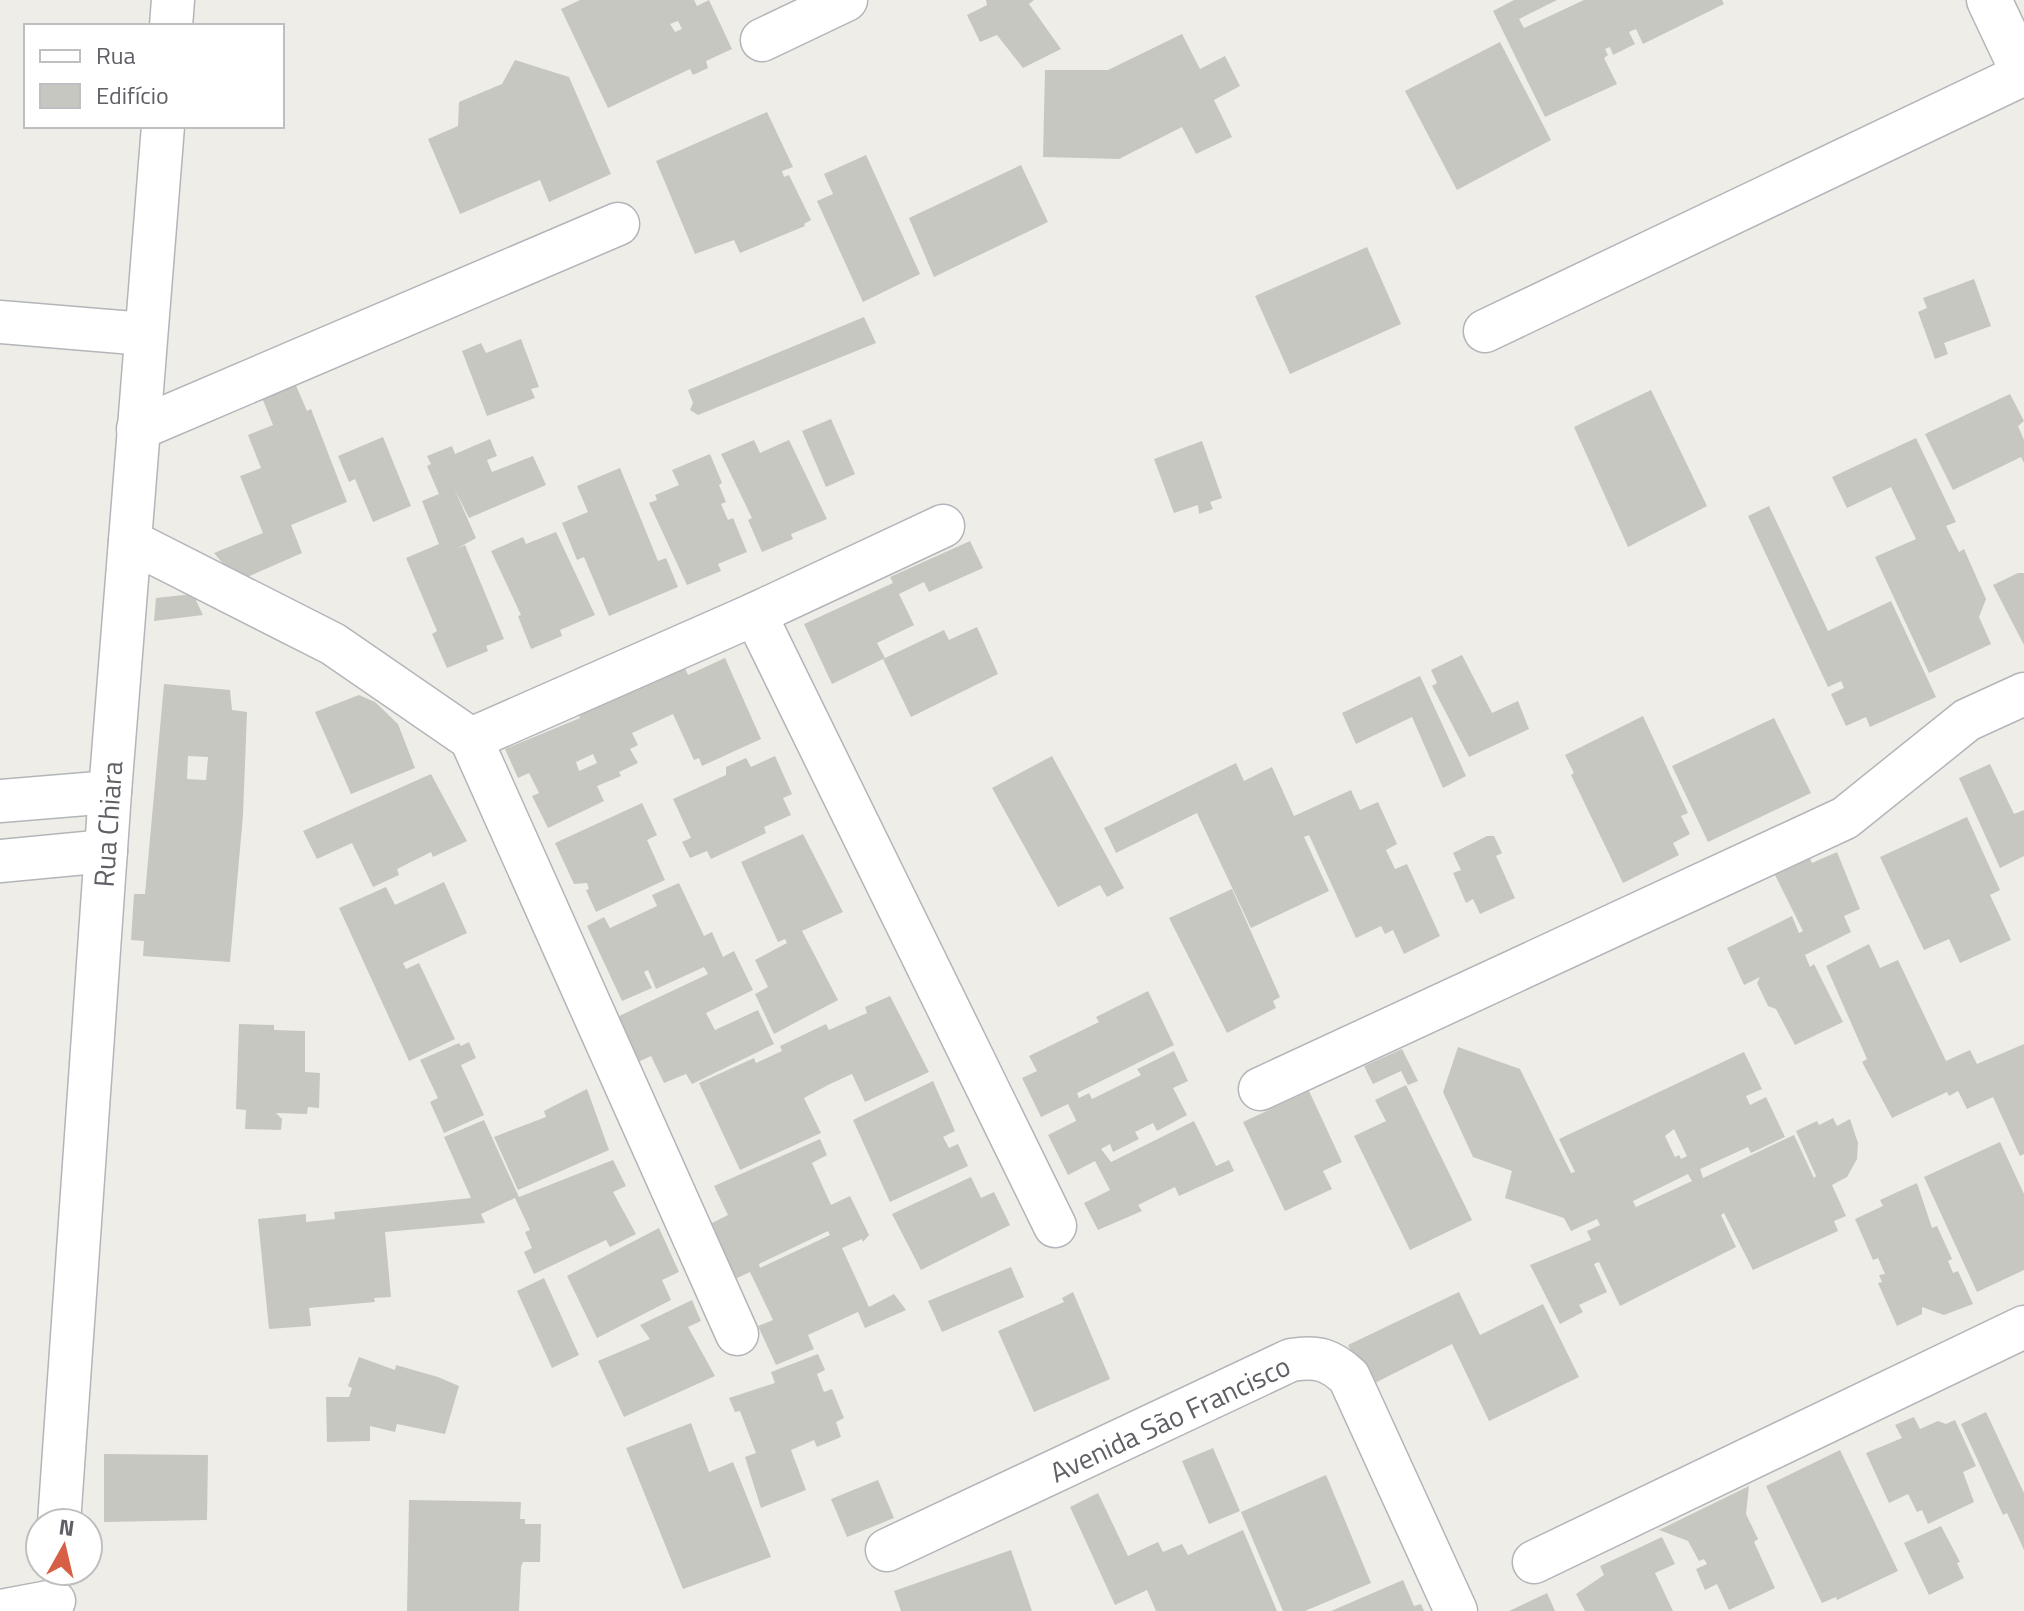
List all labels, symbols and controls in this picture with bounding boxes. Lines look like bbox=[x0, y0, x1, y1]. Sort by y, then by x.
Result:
legend bbox=[24, 24, 284, 128]
text: Rua bbox=[96, 37, 135, 73]
text: Edifício bbox=[96, 77, 169, 113]
street label: Rua Chiara bbox=[82, 759, 133, 888]
street label: Avenida São Francisco bbox=[1042, 1344, 1297, 1493]
north arrow bbox=[24, 1507, 104, 1587]
text: N bbox=[57, 1509, 77, 1545]

